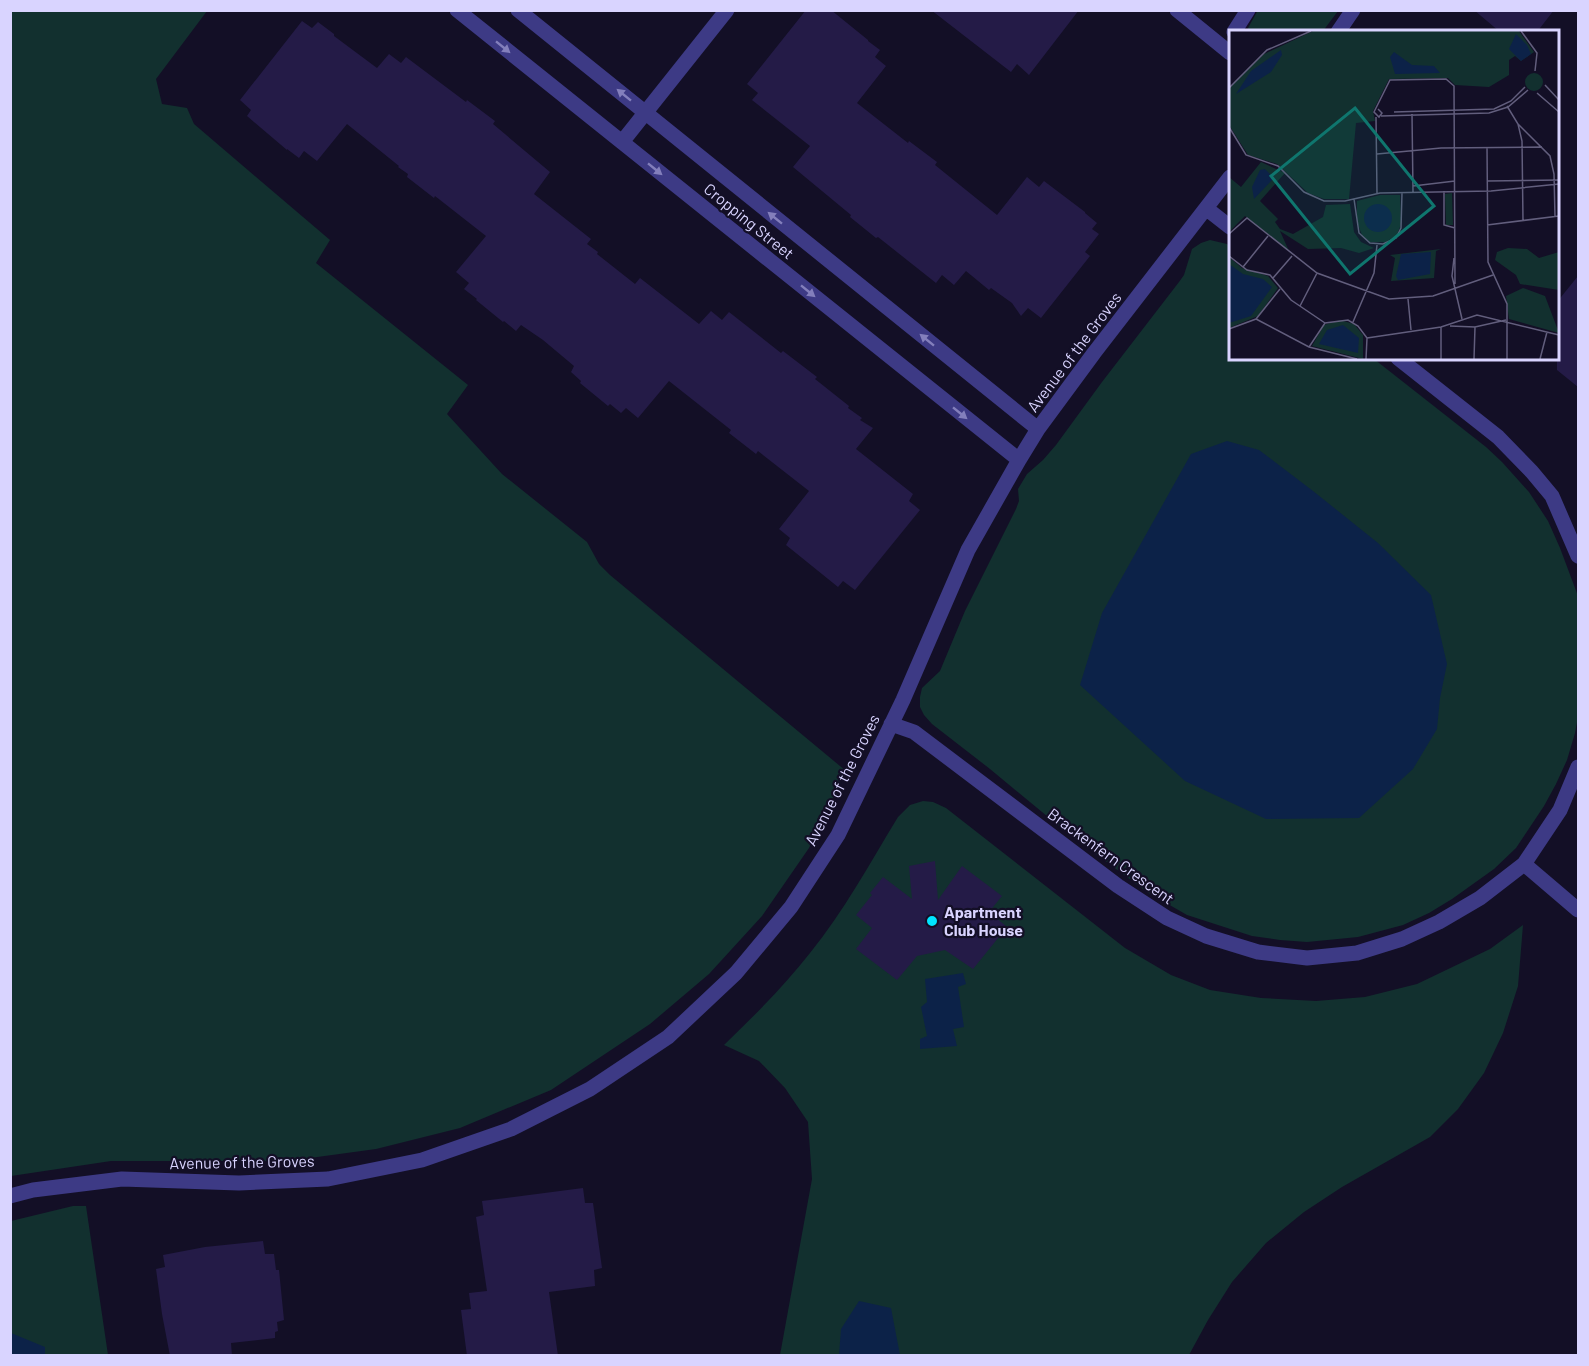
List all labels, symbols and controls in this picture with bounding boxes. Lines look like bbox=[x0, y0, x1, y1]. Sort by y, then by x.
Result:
inset map bbox=[1229, 30, 1559, 360]
one-way arrow bbox=[495, 40, 510, 53]
one-way arrow bbox=[616, 90, 631, 102]
one-way arrow bbox=[647, 162, 663, 175]
street label: Cropping Street bbox=[701, 179, 798, 263]
one-way arrow bbox=[768, 212, 783, 224]
one-way arrow bbox=[800, 284, 815, 296]
street label: Avenue of the Groves bbox=[1022, 288, 1125, 415]
one-way arrow bbox=[920, 334, 935, 347]
one-way arrow bbox=[952, 406, 968, 419]
street label: Avenue of the Groves bbox=[800, 711, 883, 849]
street label: Brackenfern Crescent bbox=[1045, 804, 1178, 908]
place label: Apartment Club House bbox=[944, 902, 1023, 939]
marker: Apartment Club House bbox=[925, 914, 939, 928]
street label: Avenue of the Groves bbox=[169, 1151, 315, 1172]

